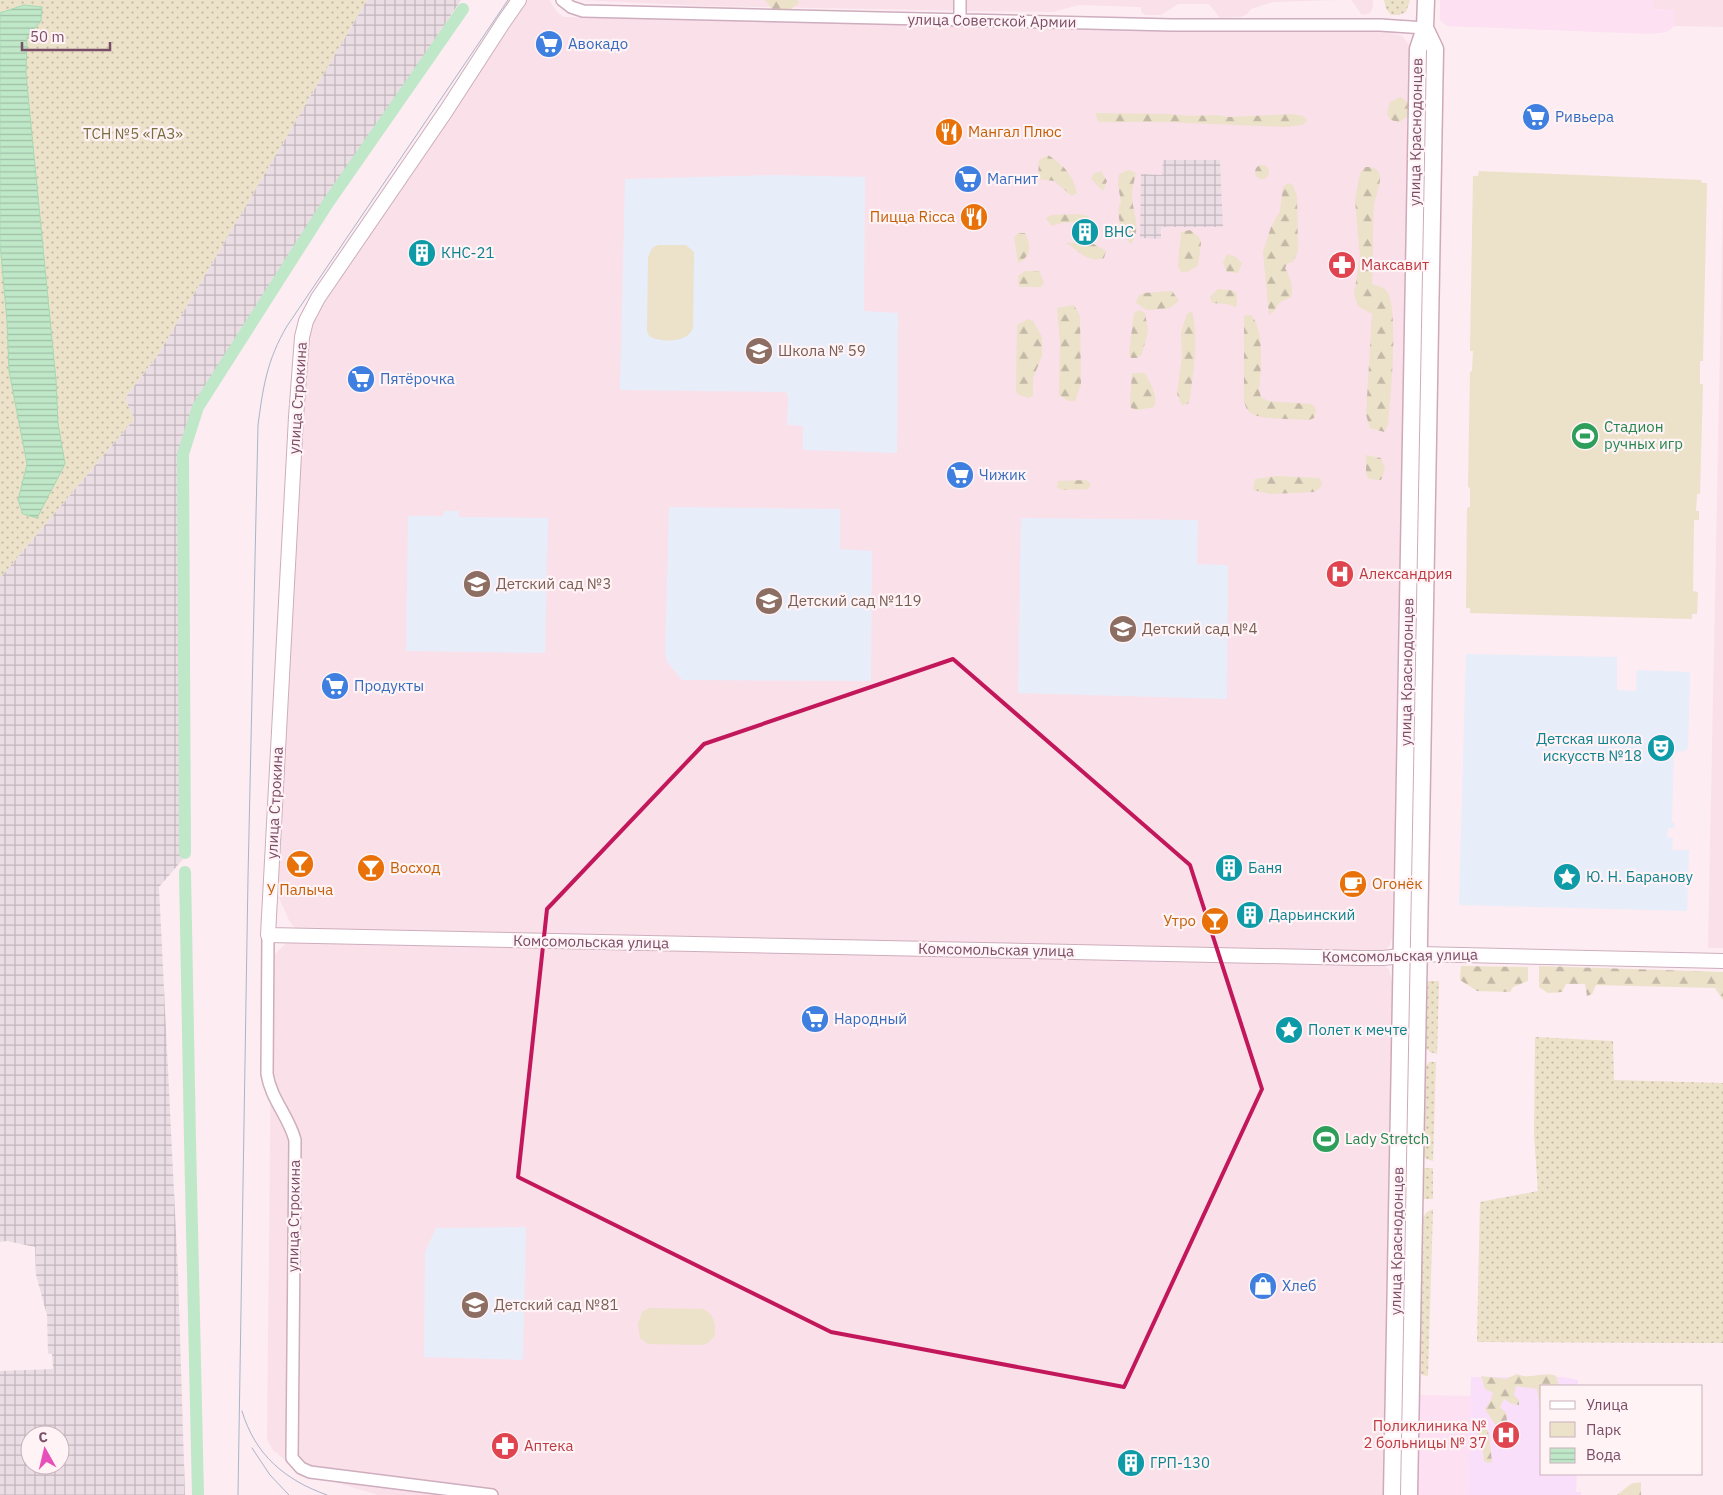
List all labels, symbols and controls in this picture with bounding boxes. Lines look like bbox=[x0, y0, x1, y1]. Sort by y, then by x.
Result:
street label: улица Советской Армии bbox=[907, 10, 1077, 31]
scale bar bbox=[22, 20, 110, 52]
text: 50 m bbox=[30, 27, 65, 46]
supermarket icon: Авокадо bbox=[534, 29, 564, 59]
place label: Авокадо bbox=[568, 34, 628, 53]
street label: улица Краснодонцев bbox=[1405, 58, 1426, 206]
supermarket icon: Ривьера bbox=[1521, 102, 1551, 132]
place label: Ривьера bbox=[1555, 107, 1614, 126]
restaurant icon: Мангал Плюс bbox=[934, 117, 964, 147]
place label: Мангал Плюс bbox=[968, 122, 1062, 141]
park label: ТСН №5 «ГАЗ» bbox=[83, 124, 183, 143]
supermarket icon: Магнит bbox=[953, 164, 983, 194]
place label: Магнит bbox=[987, 169, 1038, 188]
restaurant icon: Пицца Ricca bbox=[959, 202, 989, 232]
place label: Пицца Ricca bbox=[870, 207, 955, 226]
building icon: ВНС bbox=[1070, 217, 1100, 247]
place label: ВНС bbox=[1104, 222, 1134, 241]
building icon: КНС-21 bbox=[407, 238, 437, 268]
place label: КНС-21 bbox=[441, 243, 495, 262]
pharmacy icon: Максавит bbox=[1327, 250, 1357, 280]
place label: Максавит bbox=[1361, 255, 1429, 274]
school or university icon: Школа № 59 bbox=[744, 336, 774, 366]
street label: улица Строкина bbox=[284, 341, 311, 455]
place label: Школа № 59 bbox=[778, 341, 866, 360]
supermarket icon: Пятёрочка bbox=[346, 364, 376, 394]
place label: Пятёрочка bbox=[380, 369, 455, 388]
place label: Стадион ручных игр bbox=[1604, 417, 1683, 453]
sports icon: Стадион ручных игр bbox=[1570, 421, 1600, 451]
supermarket icon: Чижик bbox=[945, 460, 975, 490]
place label: Чижик bbox=[979, 465, 1026, 484]
hospital icon: Александрия bbox=[1325, 559, 1355, 589]
place label: Александрия bbox=[1359, 564, 1452, 583]
school or university icon: Детский сад №3 bbox=[462, 569, 492, 599]
place label: Детский сад №3 bbox=[496, 574, 612, 593]
school or university icon: Детский сад №119 bbox=[754, 586, 784, 616]
place label: Детский сад №119 bbox=[788, 591, 922, 610]
street label: улица Краснодонцев bbox=[1396, 598, 1417, 746]
school or university icon: Детский сад №4 bbox=[1108, 614, 1138, 644]
place label: Детский сад №4 bbox=[1142, 619, 1258, 638]
supermarket icon: Продукты bbox=[320, 671, 350, 701]
place label: Продукты bbox=[354, 676, 424, 695]
place label: Детская школа искусств №18 bbox=[1536, 729, 1642, 765]
theatre icon: Детская школа искусств №18 bbox=[1646, 733, 1676, 763]
street label: улица Строкина bbox=[262, 746, 287, 860]
bar icon: У Палыча bbox=[285, 849, 315, 879]
bar icon: Восход bbox=[356, 853, 386, 883]
building icon: Баня bbox=[1214, 853, 1244, 883]
place label: Восход bbox=[390, 858, 440, 877]
place label: Баня bbox=[1248, 858, 1282, 877]
place icon: Ю. Н. Баранову bbox=[1552, 862, 1582, 892]
place label: Ю. Н. Баранову bbox=[1586, 867, 1694, 886]
cafe icon: Огонёк bbox=[1338, 869, 1368, 899]
place label: Огонёк bbox=[1372, 874, 1423, 893]
place label: У Палыча bbox=[267, 880, 333, 899]
building icon: Дарьинский bbox=[1235, 900, 1265, 930]
place label: Дарьинский bbox=[1269, 905, 1355, 924]
bar icon: Утро bbox=[1200, 906, 1230, 936]
place label: Утро bbox=[1163, 911, 1196, 930]
street label: Комсомольская улица bbox=[513, 931, 669, 952]
street label: Комсомольская улица bbox=[918, 939, 1074, 960]
street label: Комсомольская улица bbox=[1322, 945, 1478, 966]
supermarket icon: Народный bbox=[800, 1004, 830, 1034]
place label: Народный bbox=[834, 1009, 907, 1028]
place icon: Полет к мечте bbox=[1274, 1015, 1304, 1045]
place label: Полет к мечте bbox=[1308, 1020, 1408, 1039]
sports icon: Lady Stretch bbox=[1311, 1124, 1341, 1154]
place label: Lady Stretch bbox=[1345, 1129, 1429, 1148]
street label: улица Строкина bbox=[283, 1160, 304, 1272]
street label: улица Краснодонцев bbox=[1386, 1167, 1407, 1315]
shop icon: Хлеб bbox=[1248, 1271, 1278, 1301]
place label: Хлеб bbox=[1282, 1276, 1316, 1295]
school or university icon: Детский сад №81 bbox=[460, 1290, 490, 1320]
place label: Детский сад №81 bbox=[494, 1295, 619, 1314]
legend bbox=[1540, 1385, 1703, 1475]
text: Улица bbox=[1586, 1395, 1628, 1414]
place label: Поликлиника № 2 больницы № 37 bbox=[1363, 1416, 1487, 1452]
hospital icon: Поликлиника № 2 больницы № 37 bbox=[1491, 1420, 1521, 1450]
text: Парк bbox=[1586, 1420, 1621, 1439]
north arrow bbox=[20, 1425, 70, 1475]
text: С bbox=[37, 1428, 49, 1447]
pharmacy icon: Аптека bbox=[490, 1431, 520, 1461]
place label: Аптека bbox=[524, 1436, 573, 1455]
text: Вода bbox=[1586, 1445, 1621, 1464]
building icon: ГРП-130 bbox=[1116, 1448, 1146, 1478]
place label: ГРП-130 bbox=[1150, 1453, 1210, 1472]

